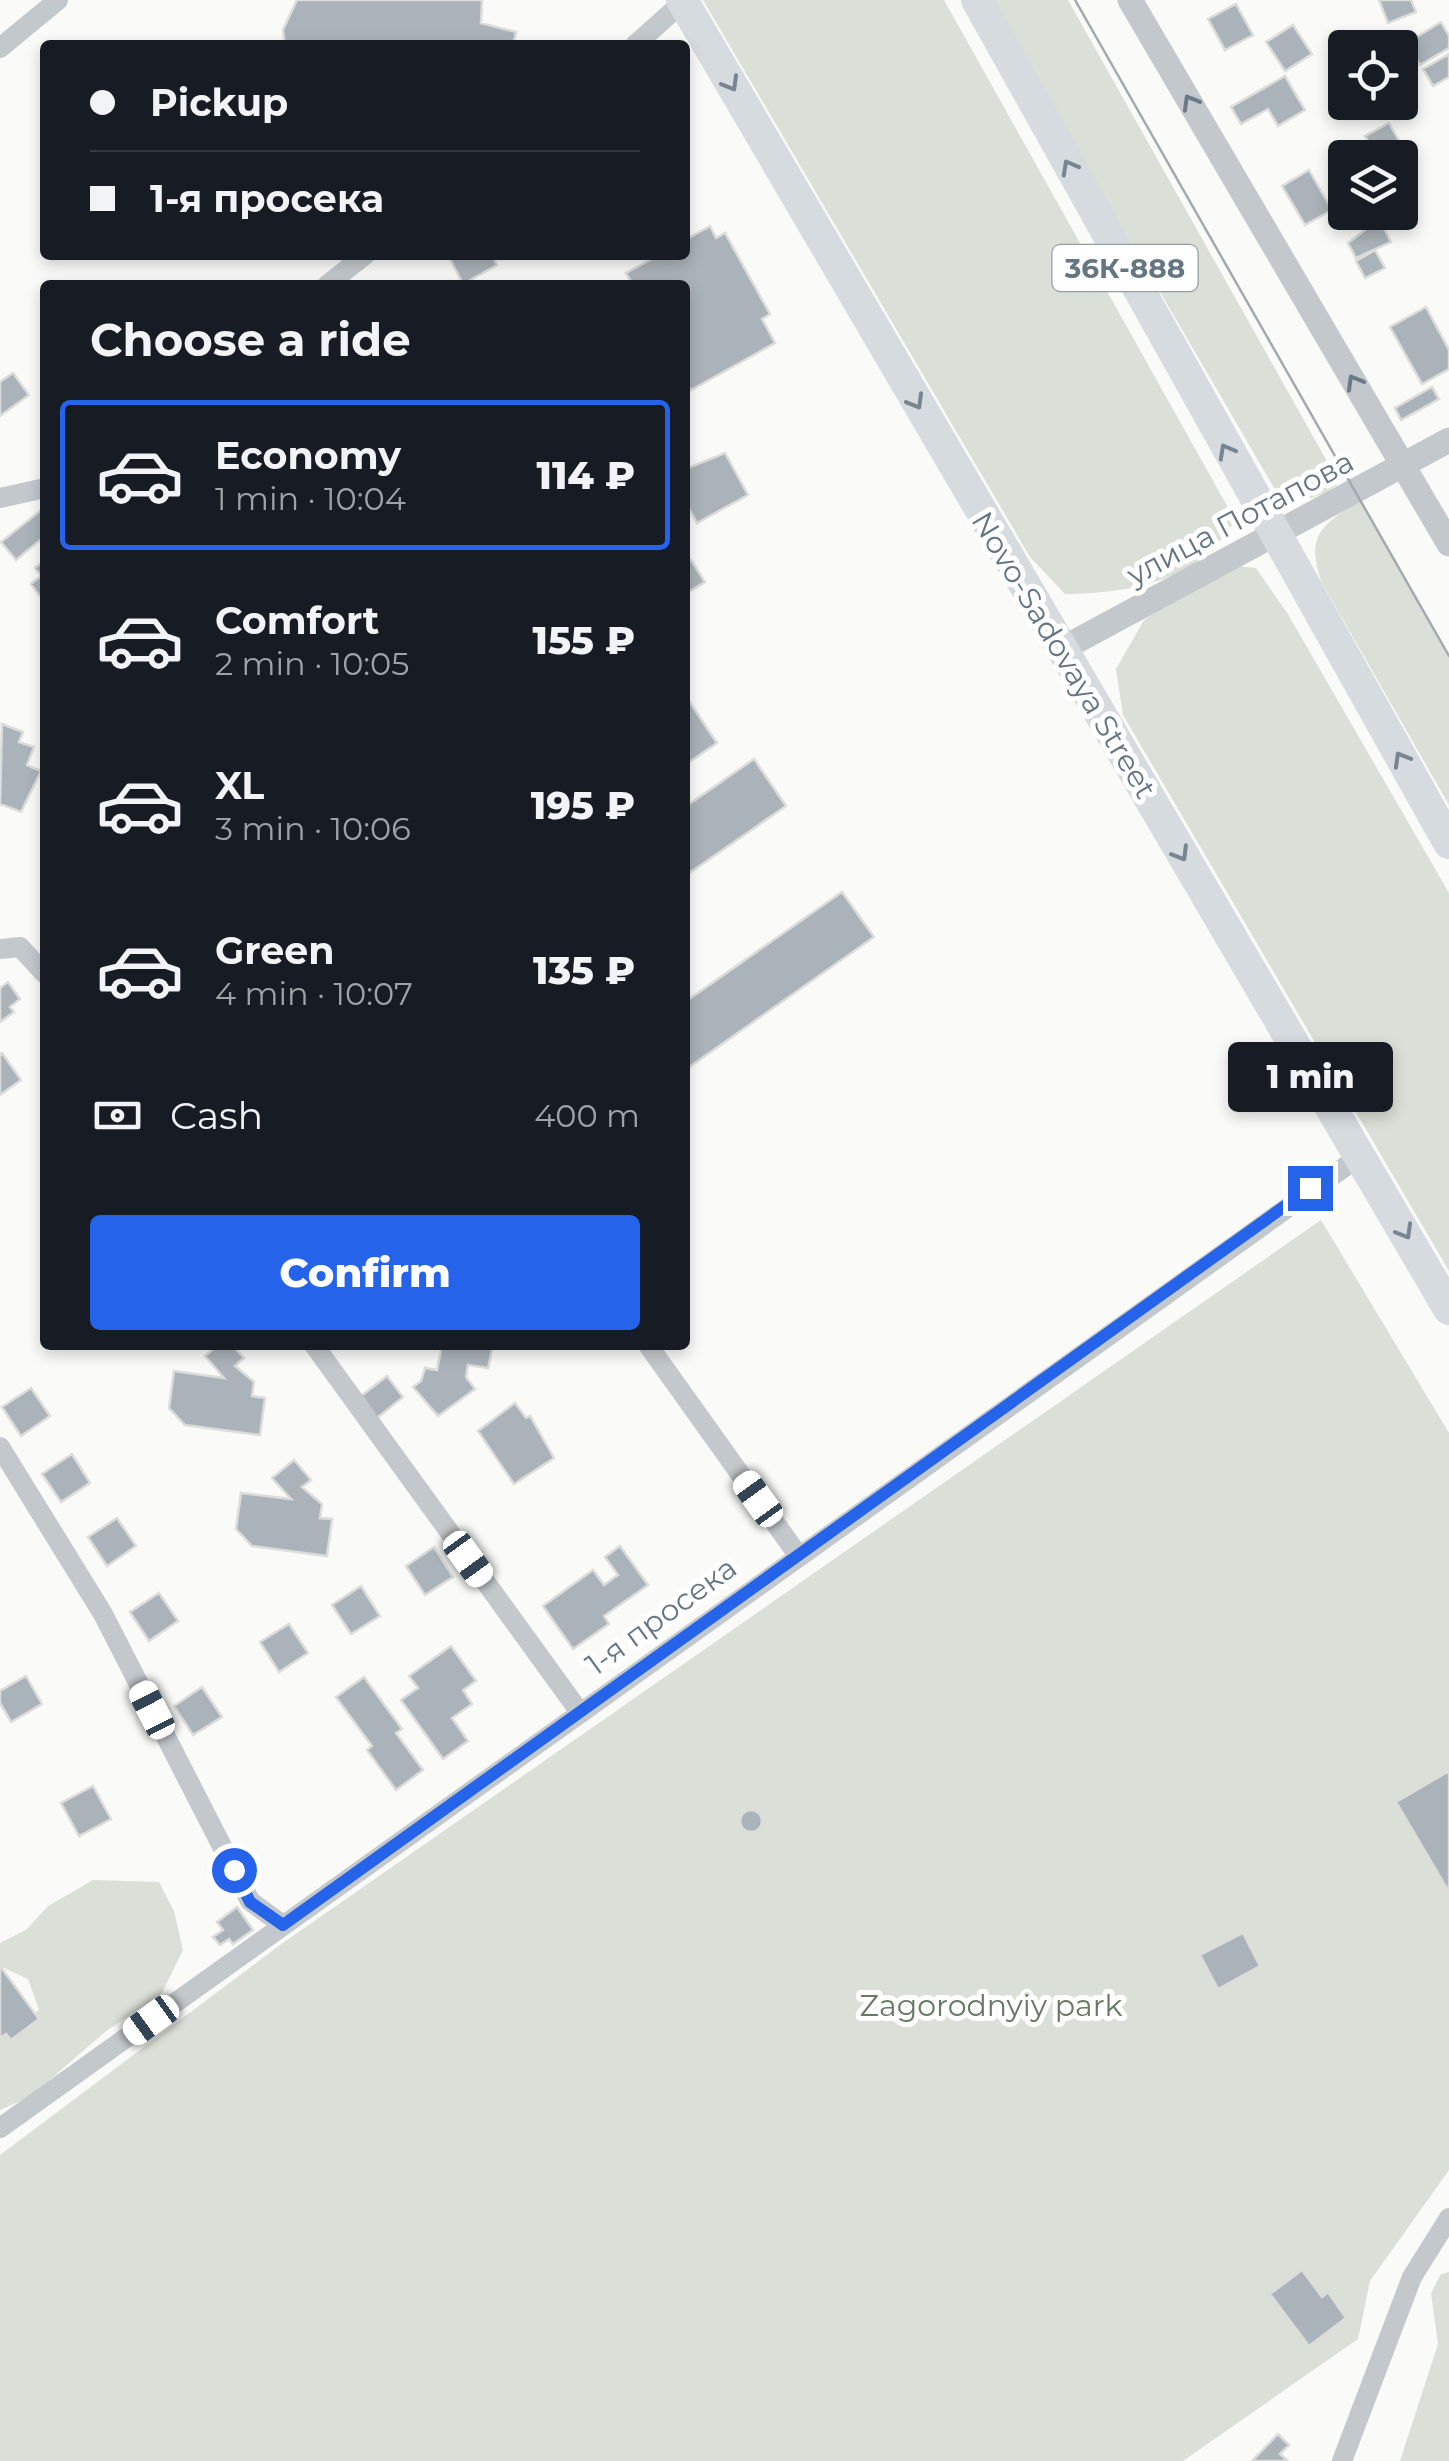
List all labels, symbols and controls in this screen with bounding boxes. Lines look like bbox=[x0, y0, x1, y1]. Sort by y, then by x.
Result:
map controls bbox=[1328, 30, 1418, 230]
button: locate bbox=[1328, 30, 1418, 120]
one-way arrow bbox=[719, 73, 738, 91]
text: Pickup bbox=[150, 79, 288, 126]
one-way arrow bbox=[1183, 95, 1202, 113]
button: layers bbox=[1328, 140, 1418, 230]
one-way arrow bbox=[1061, 159, 1081, 177]
text: 1-я просека bbox=[150, 175, 384, 222]
road number: 36К-888 bbox=[1052, 245, 1198, 291]
text: Choose a ride bbox=[90, 312, 411, 367]
one-way arrow bbox=[1347, 375, 1366, 393]
one-way arrow bbox=[903, 392, 923, 410]
icon: car bbox=[95, 430, 185, 520]
text: Economy bbox=[215, 432, 401, 479]
street label: улица Потапова bbox=[1119, 443, 1360, 594]
one-way arrow bbox=[1219, 444, 1239, 462]
text: 114 ₽ bbox=[537, 452, 635, 499]
text: 1 min · 10:04 bbox=[215, 479, 406, 518]
street label: Novo-Sadovaya Street bbox=[964, 505, 1164, 805]
icon: car bbox=[95, 595, 185, 685]
text: Comfort bbox=[215, 597, 379, 644]
text: 155 ₽ bbox=[533, 617, 635, 664]
text: 2 min · 10:05 bbox=[215, 644, 409, 683]
one-way arrow bbox=[1393, 752, 1413, 770]
icon: car bbox=[95, 760, 185, 850]
text: XL bbox=[215, 762, 264, 809]
text: 195 ₽ bbox=[531, 782, 635, 829]
text: 3 min · 10:06 bbox=[215, 809, 411, 848]
one-way arrow bbox=[1169, 843, 1188, 861]
icon: car bbox=[95, 925, 185, 1015]
text: Green bbox=[215, 927, 335, 974]
text: 135 ₽ bbox=[533, 947, 635, 994]
text: 4 min · 10:07 bbox=[215, 974, 413, 1013]
callout: 1 min bbox=[1228, 1043, 1392, 1113]
text: 1 min bbox=[1266, 1057, 1355, 1096]
icon: cash bbox=[90, 1088, 145, 1143]
text: Cash bbox=[170, 1092, 263, 1139]
text: 400 m bbox=[534, 1096, 640, 1135]
route end bbox=[1288, 1166, 1333, 1211]
button: Confirm bbox=[90, 1215, 640, 1330]
one-way arrow bbox=[1392, 1221, 1412, 1239]
car bbox=[728, 1466, 788, 1532]
car bbox=[438, 1526, 498, 1592]
street label: 1-я просека bbox=[578, 1549, 744, 1683]
car bbox=[125, 1676, 179, 1744]
route start bbox=[212, 1848, 257, 1893]
park label: Zagorodnyiy park bbox=[859, 1987, 1123, 2024]
car bbox=[118, 1990, 184, 2050]

